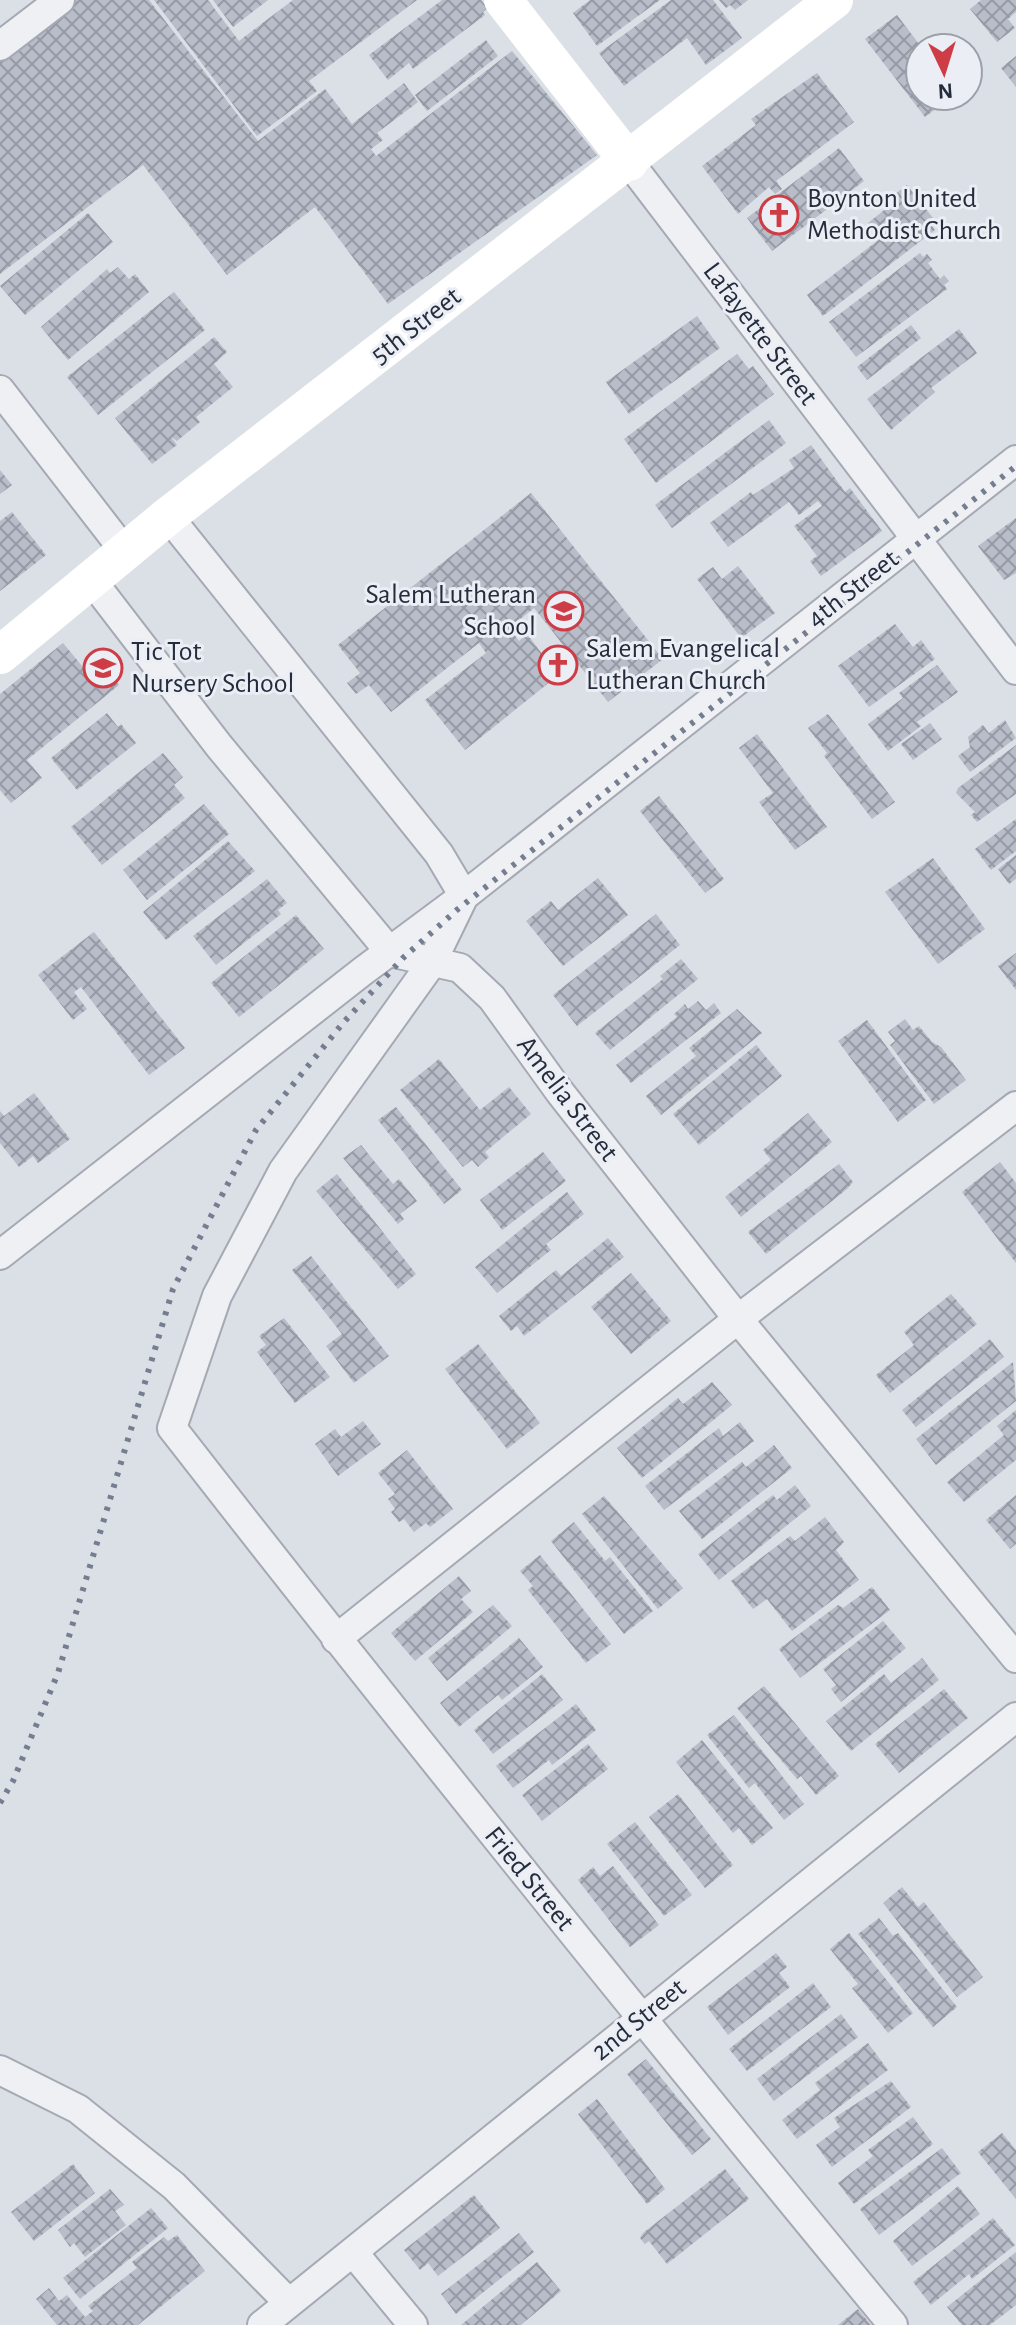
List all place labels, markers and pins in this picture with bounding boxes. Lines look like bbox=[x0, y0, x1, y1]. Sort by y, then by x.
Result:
place label: Boynton United Methodist Church bbox=[807, 185, 1001, 245]
church icon: Boynton United Methodist Church bbox=[758, 194, 800, 236]
place label: Salem Lutheran School bbox=[365, 581, 536, 641]
school or university icon: Salem Lutheran School bbox=[543, 590, 585, 632]
place label: Salem Evangelical Lutheran Church bbox=[586, 635, 780, 695]
place label: Tic Tot Nursery School bbox=[131, 638, 295, 698]
church icon: Salem Evangelical Lutheran Church bbox=[537, 644, 579, 686]
school or university icon: Tic Tot Nursery School bbox=[82, 647, 124, 689]

